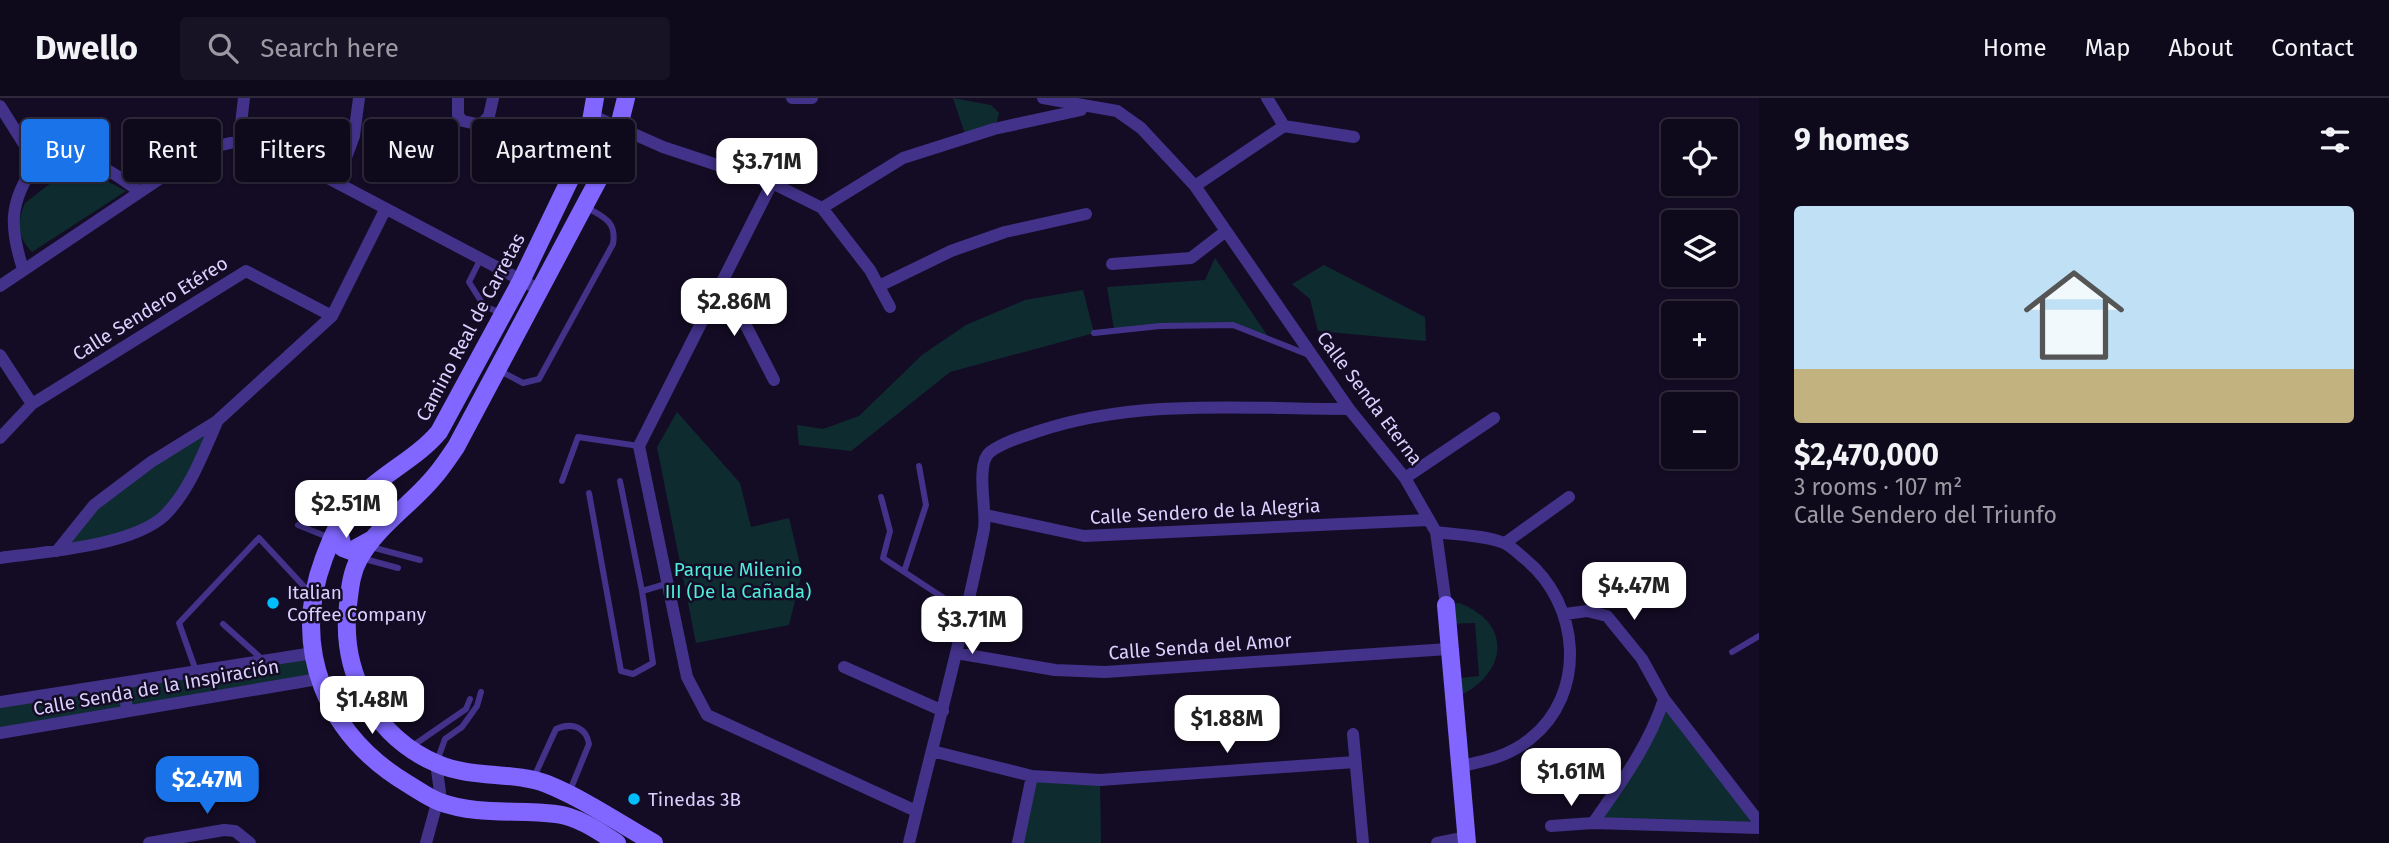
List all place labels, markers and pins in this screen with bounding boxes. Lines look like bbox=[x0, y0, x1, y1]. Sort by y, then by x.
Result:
pin: $3.71M bbox=[710, 139, 824, 198]
pin: $2.86M bbox=[677, 278, 791, 338]
pin: $2.51M bbox=[289, 480, 403, 540]
pin: $4.47M bbox=[1577, 562, 1691, 622]
place label: Italian Coffee Company bbox=[287, 581, 427, 626]
marker: Italian Coffee Company bbox=[265, 595, 281, 611]
pin: $3.71M bbox=[915, 596, 1029, 656]
pin: $1.48M bbox=[315, 676, 429, 736]
pin: $1.88M bbox=[1170, 696, 1284, 755]
pin: $1.61M bbox=[1514, 748, 1628, 808]
pin: $2.47M bbox=[150, 756, 264, 816]
place label: Tinedas 3B bbox=[648, 788, 741, 811]
marker: Tinedas 3B bbox=[626, 791, 642, 807]

